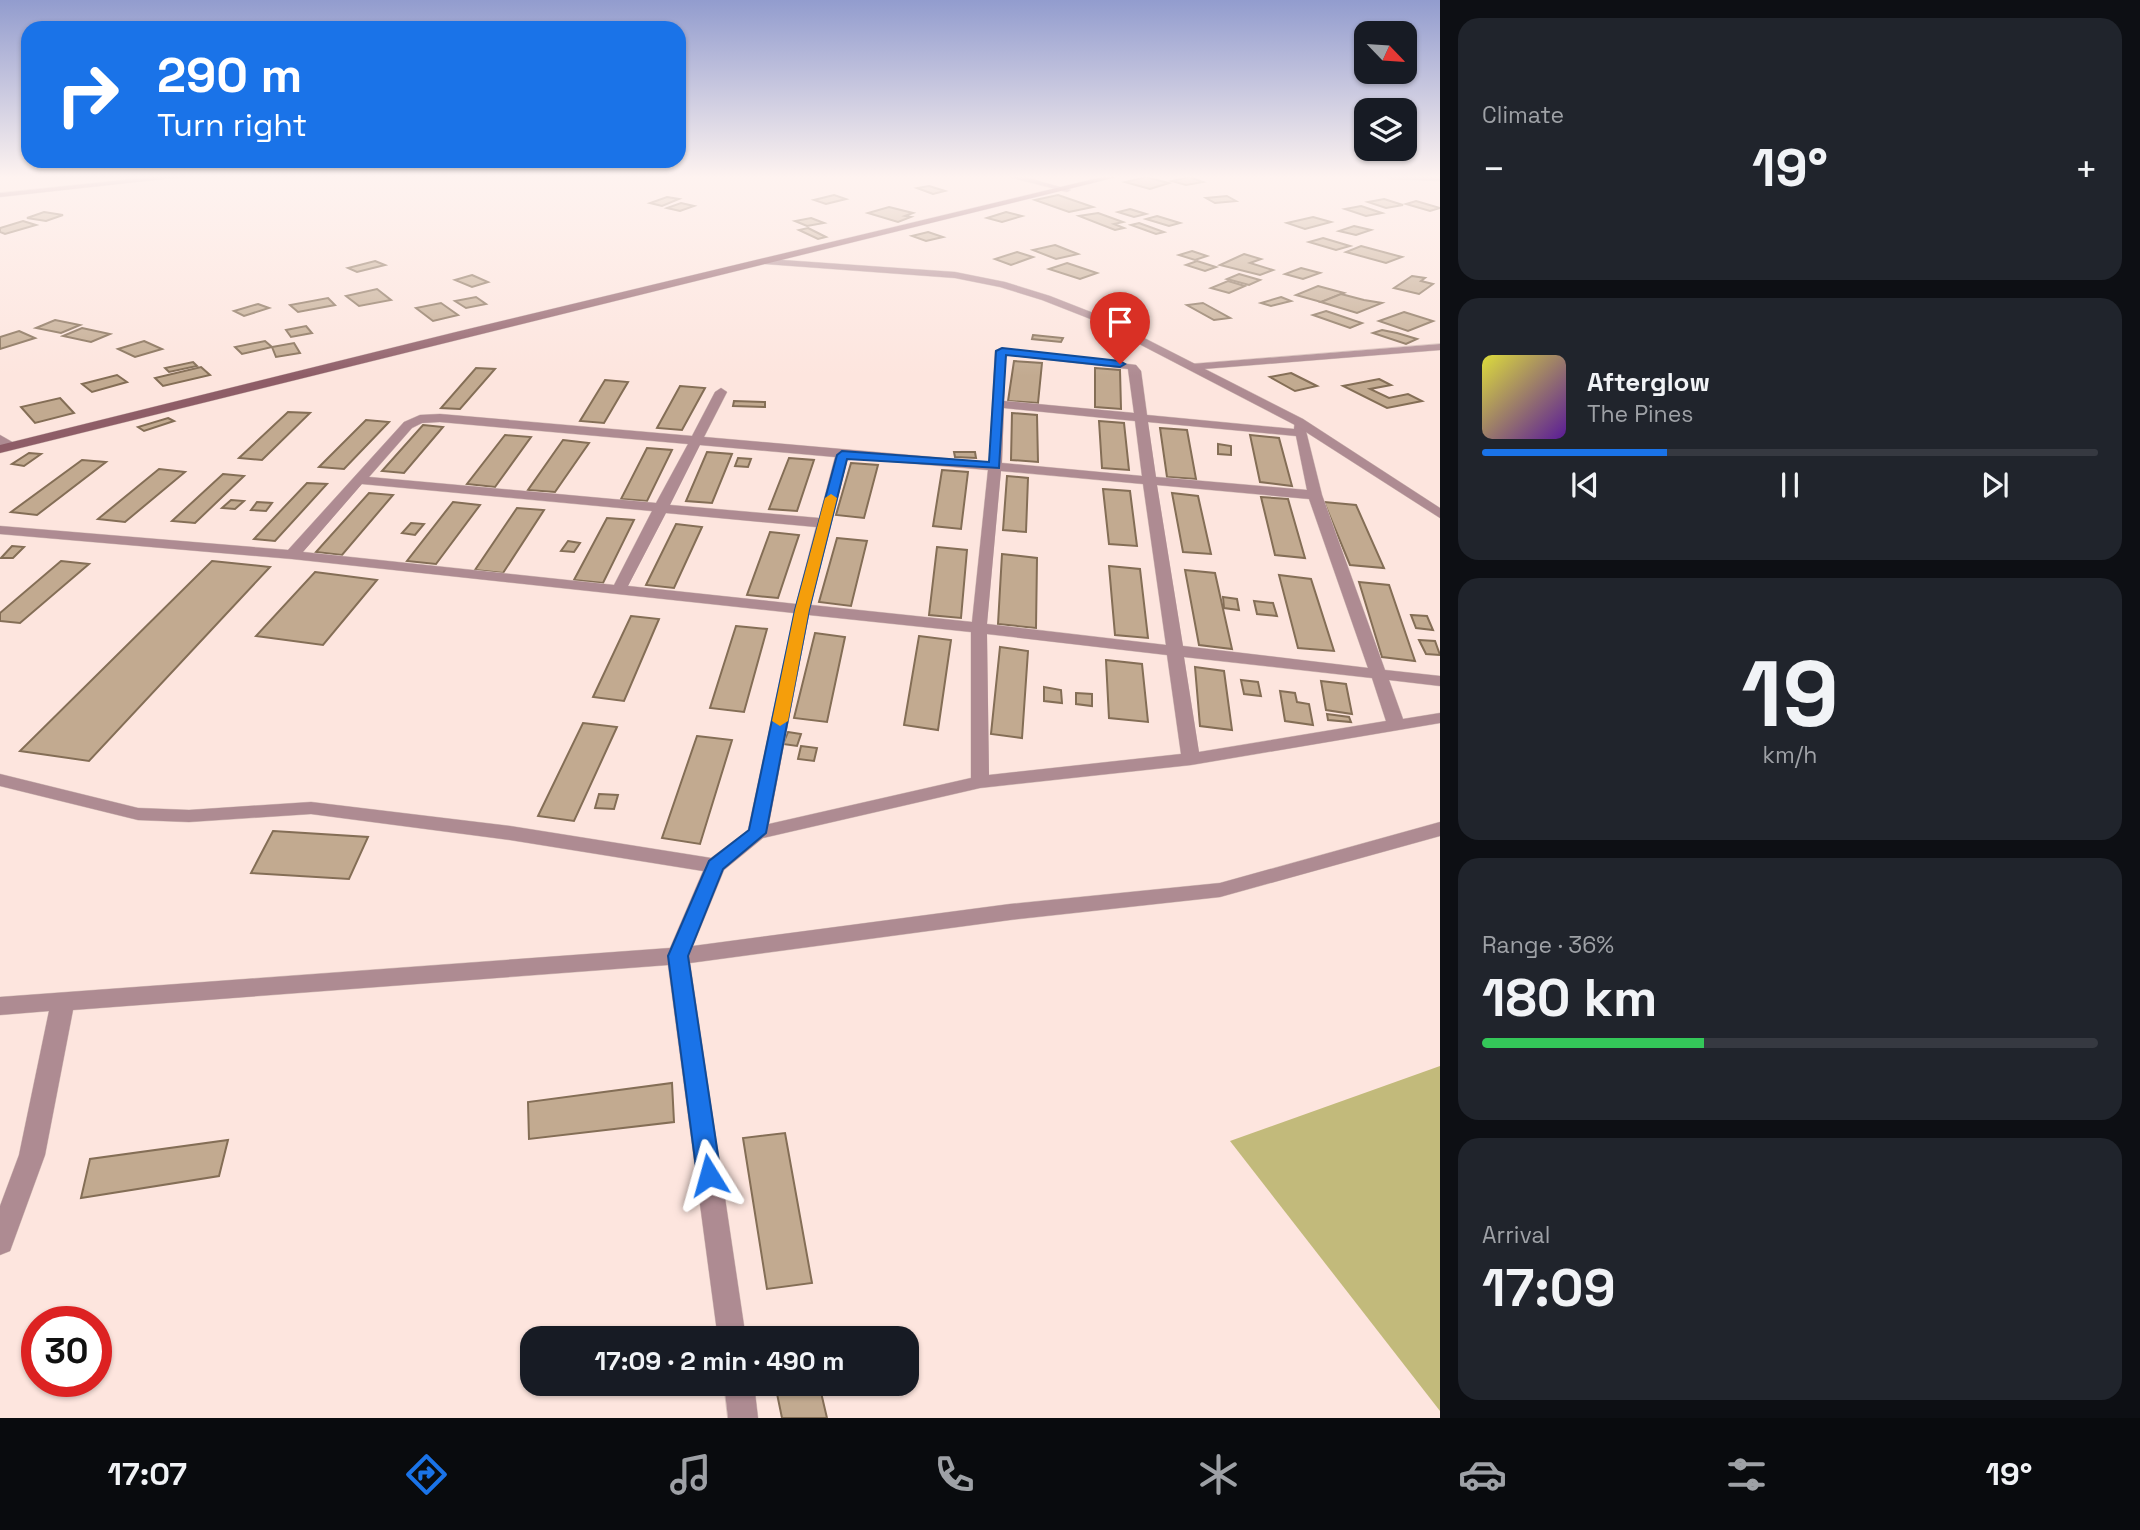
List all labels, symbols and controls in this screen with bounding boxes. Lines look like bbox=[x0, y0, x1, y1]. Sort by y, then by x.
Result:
north arrow bbox=[1354, 21, 1418, 84]
map controls bbox=[1354, 21, 1417, 161]
text: 290 m bbox=[157, 44, 302, 106]
icon: right bbox=[42, 49, 133, 140]
button: layers bbox=[1354, 98, 1417, 161]
text: Climate bbox=[1482, 100, 1564, 130]
text: Turn right bbox=[157, 105, 307, 145]
text: 19° bbox=[1752, 135, 1828, 201]
text: − bbox=[1482, 145, 1506, 193]
text: + bbox=[2074, 145, 2098, 193]
pin bbox=[1090, 292, 1150, 364]
icon: arrive bbox=[1101, 303, 1139, 341]
text: Afterglow bbox=[1587, 365, 1710, 399]
text: The Pines bbox=[1587, 399, 1693, 429]
icon: previous bbox=[1566, 466, 1604, 504]
icon: pause bbox=[1771, 466, 1809, 504]
icon: next bbox=[1976, 466, 2014, 504]
text: 19 bbox=[1741, 636, 1839, 753]
text: km/h bbox=[1763, 740, 1817, 770]
text: Range · 36% bbox=[1482, 930, 1614, 960]
text: 180 km bbox=[1482, 965, 1657, 1031]
position arrow bbox=[672, 1138, 746, 1212]
text: Arrival bbox=[1482, 1220, 1550, 1250]
text: 17:09 bbox=[1482, 1255, 1616, 1321]
speed limit sign: 30 bbox=[21, 1306, 112, 1397]
text: 17:09 · 2 min · 490 m bbox=[594, 1344, 845, 1378]
icon: directions bbox=[402, 1450, 451, 1499]
icon: music bbox=[666, 1450, 715, 1499]
icon: phone bbox=[930, 1450, 979, 1499]
icon: climate bbox=[1194, 1450, 1243, 1499]
icon: car bbox=[1458, 1450, 1507, 1499]
icon: filters bbox=[1722, 1450, 1771, 1499]
text: 17:07 bbox=[107, 1454, 187, 1494]
text: 19° bbox=[1986, 1454, 2032, 1494]

